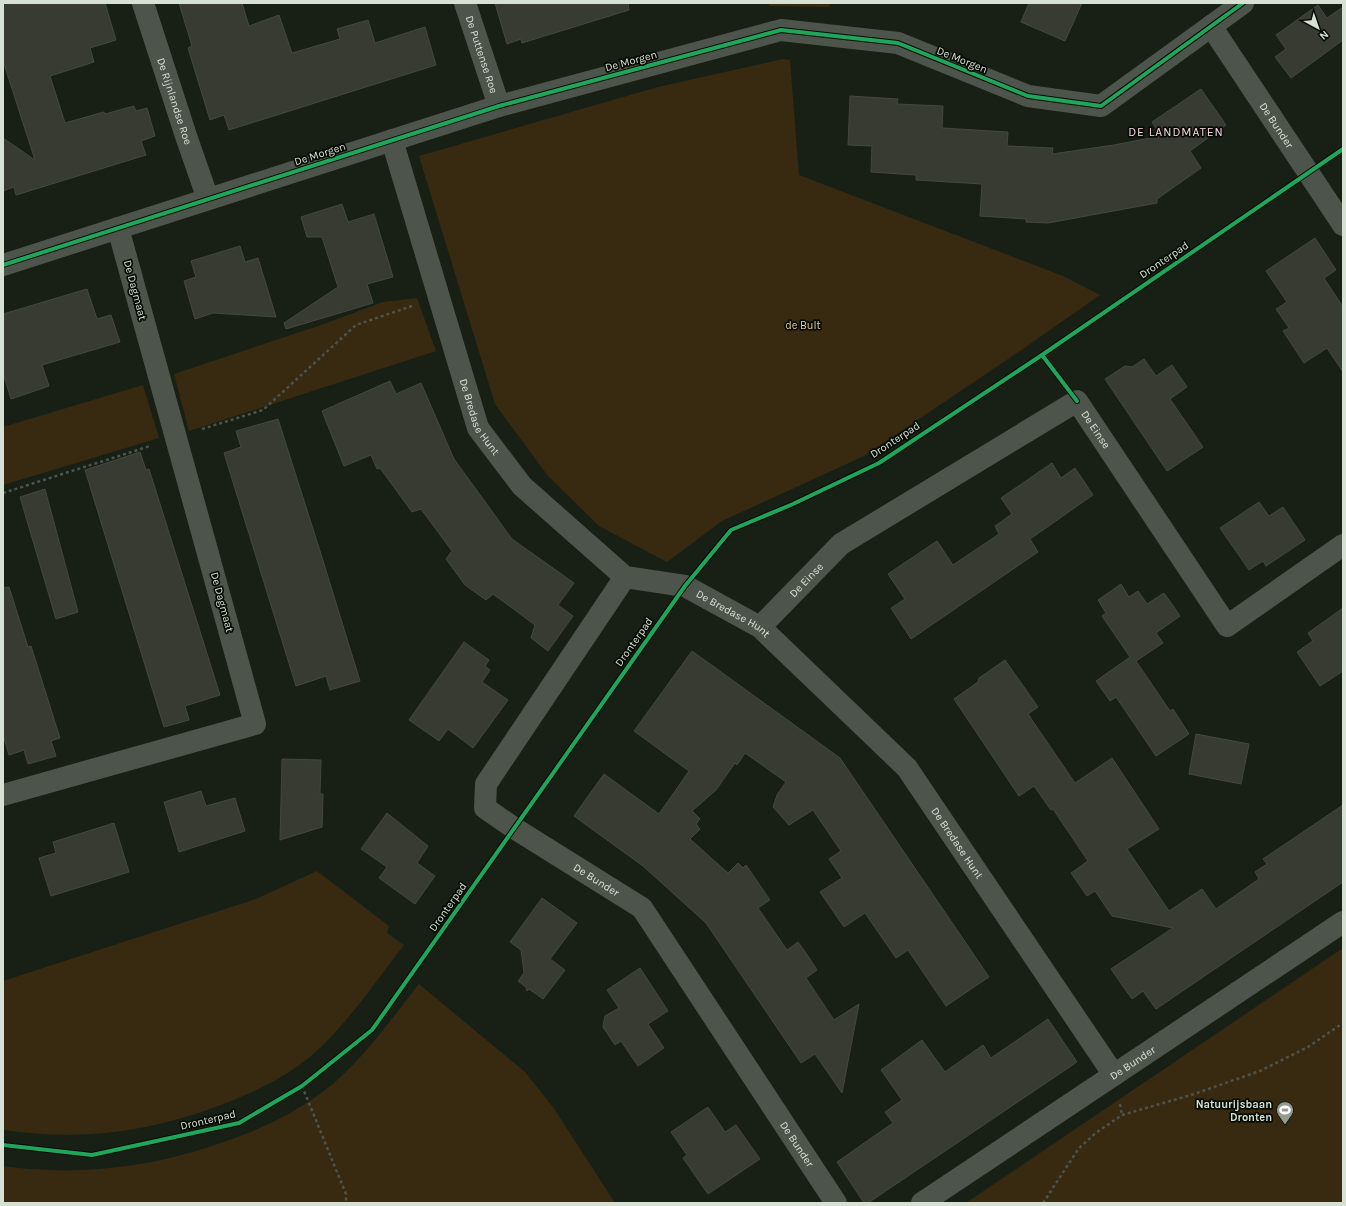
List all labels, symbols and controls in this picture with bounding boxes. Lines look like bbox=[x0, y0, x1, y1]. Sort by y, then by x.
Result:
north arrow bbox=[1298, 8, 1338, 48]
street label: De Puttense Roe bbox=[463, 14, 501, 95]
text: N bbox=[1317, 28, 1331, 43]
street label: De Morgen bbox=[935, 44, 989, 76]
street label: De Morgen bbox=[604, 48, 658, 74]
street label: De Rijnlandse Roe bbox=[155, 56, 195, 146]
street label: De Bunder bbox=[1257, 100, 1297, 150]
district label: DE LANDMATEN bbox=[1128, 125, 1224, 139]
street label: De Morgen bbox=[293, 140, 347, 168]
street label: Dronterpad bbox=[1137, 239, 1191, 281]
street label: De Dagmaat bbox=[121, 259, 149, 321]
park label: de Bult bbox=[785, 319, 821, 332]
street label: De Bredase Hunt bbox=[457, 377, 503, 458]
street label: De Einse bbox=[1079, 408, 1113, 451]
street label: Dronterpad bbox=[868, 419, 922, 461]
street label: De Einse bbox=[786, 560, 826, 600]
street label: De Dagmaat bbox=[208, 571, 236, 633]
street label: De Bredase Hunt bbox=[694, 587, 773, 640]
street label: Dronterpad bbox=[612, 615, 656, 669]
street label: De Bredase Hunt bbox=[929, 805, 986, 881]
street label: De Bunder bbox=[571, 860, 622, 899]
street label: Dronterpad bbox=[426, 880, 470, 934]
street label: De Bunder bbox=[1107, 1043, 1158, 1082]
place label: Natuurijsbaan Dronten bbox=[1196, 1098, 1272, 1124]
sports icon: Natuurijsbaan Dronten bbox=[1275, 1100, 1295, 1125]
street label: Dronterpad bbox=[179, 1107, 237, 1133]
street label: De Bunder bbox=[778, 1119, 817, 1169]

